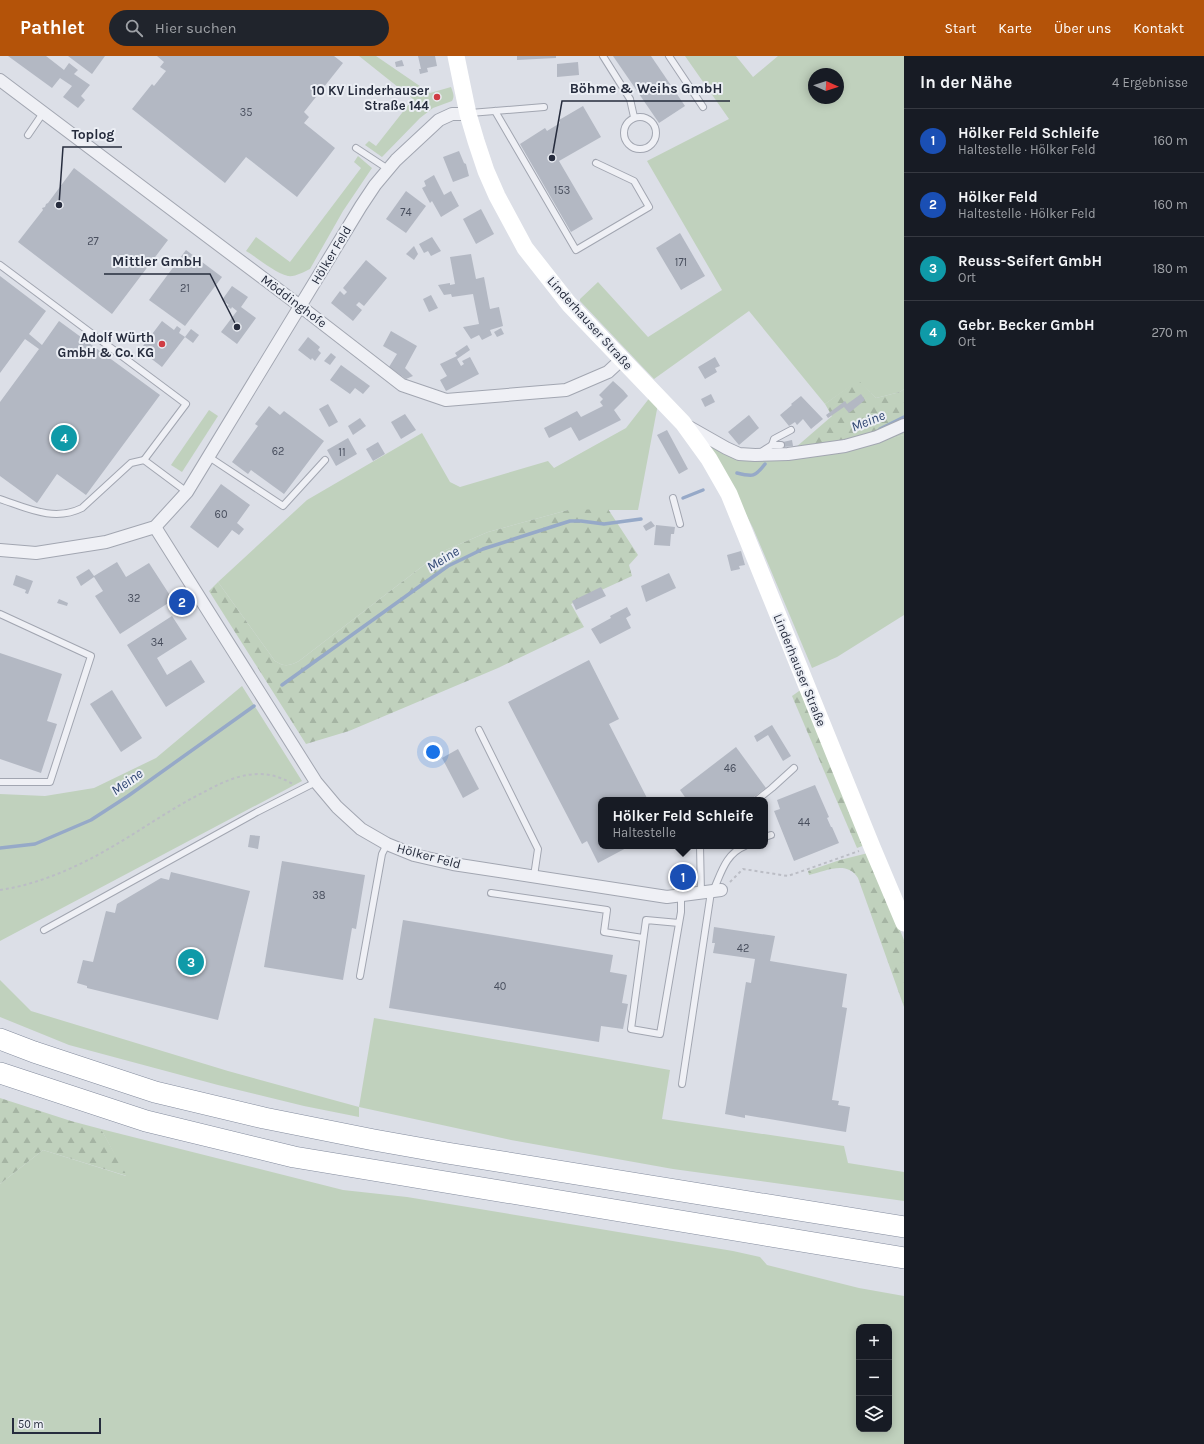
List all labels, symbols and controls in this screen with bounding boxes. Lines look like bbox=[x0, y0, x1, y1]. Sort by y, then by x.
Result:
search box bbox=[109, 10, 389, 46]
text: Pathlet bbox=[20, 17, 85, 39]
icon: search bbox=[123, 17, 145, 39]
text: Hier suchen bbox=[155, 19, 237, 37]
text: Start bbox=[944, 20, 976, 37]
text: Karte bbox=[998, 20, 1032, 37]
text: Über uns bbox=[1054, 20, 1111, 37]
text: Kontakt bbox=[1133, 20, 1184, 37]
north arrow bbox=[808, 68, 844, 104]
text: In der Nähe bbox=[920, 72, 1012, 92]
callout: Böhme & Weihs GmbH bbox=[562, 75, 730, 101]
text: 4 Ergebnisse bbox=[1112, 75, 1188, 90]
text: Böhme & Weihs GmbH bbox=[570, 80, 722, 97]
place label: 10 KV Linderhauser Straße 144 bbox=[312, 83, 430, 113]
marker: 10 KV Linderhauser Straße 144 bbox=[432, 92, 442, 102]
house number: 35 bbox=[240, 106, 252, 119]
callout: Toplog bbox=[63, 121, 122, 147]
text: Hölker Feld Schleife bbox=[958, 124, 1099, 142]
text: Toplog bbox=[72, 126, 114, 143]
text: 1 bbox=[931, 133, 935, 148]
text: 160 m bbox=[1153, 133, 1188, 148]
text: Haltestelle · Hölker Feld bbox=[958, 142, 1096, 157]
house number: 153 bbox=[554, 184, 570, 197]
text: Hölker Feld bbox=[958, 188, 1038, 206]
text: 2 bbox=[929, 197, 937, 212]
text: 160 m bbox=[1153, 197, 1188, 212]
house number: 74 bbox=[400, 206, 412, 219]
text: Haltestelle · Hölker Feld bbox=[958, 206, 1096, 221]
street label: Hölker Feld bbox=[308, 223, 354, 287]
house number: 27 bbox=[87, 235, 99, 248]
callout: Mittler GmbH bbox=[104, 248, 210, 274]
text: Reuss-Seifert GmbH bbox=[958, 252, 1102, 270]
text: Mittler GmbH bbox=[112, 253, 202, 270]
house number: 171 bbox=[675, 256, 687, 269]
text: 3 bbox=[929, 261, 937, 276]
text: 180 m bbox=[1153, 261, 1188, 276]
text: Ort bbox=[958, 270, 976, 285]
street label: Möddinghofe bbox=[258, 271, 330, 331]
street label: Linderhauser Straße bbox=[544, 273, 636, 373]
house number: 21 bbox=[180, 282, 190, 295]
text: Gebr. Becker GmbH bbox=[958, 316, 1095, 334]
text: 4 bbox=[929, 325, 937, 340]
text: 270 m bbox=[1151, 325, 1188, 340]
place label: Adolf Würth GmbH & Co. KG bbox=[58, 330, 154, 360]
text: Ort bbox=[958, 334, 976, 349]
marker: Adolf Würth GmbH & Co. KG bbox=[157, 339, 167, 349]
water label: Meine bbox=[849, 406, 888, 435]
pin: 4 bbox=[51, 423, 77, 453]
house number: 62 bbox=[272, 445, 284, 458]
house number: 11 bbox=[338, 446, 346, 459]
house number: 60 bbox=[215, 508, 227, 521]
water label: Meine bbox=[424, 542, 463, 575]
pin: 2 bbox=[169, 587, 195, 617]
house number: 32 bbox=[128, 592, 140, 605]
street label: Linderhauser Straße bbox=[771, 611, 830, 729]
house number: 34 bbox=[151, 636, 163, 649]
your location bbox=[423, 742, 443, 762]
house number: 46 bbox=[724, 762, 736, 775]
water label: Meine bbox=[108, 765, 147, 799]
popup bbox=[598, 797, 768, 849]
text: Hölker Feld Schleife bbox=[612, 807, 754, 825]
house number: 44 bbox=[798, 816, 810, 829]
text: Haltestelle bbox=[612, 825, 676, 840]
street label: Hölker Feld bbox=[395, 840, 463, 872]
pin: 1 bbox=[670, 862, 696, 892]
house number: 38 bbox=[312, 889, 326, 902]
house number: 42 bbox=[737, 942, 749, 955]
pin: 3 bbox=[178, 947, 204, 977]
house number: 40 bbox=[494, 980, 506, 993]
map controls bbox=[856, 1324, 892, 1432]
button: + bbox=[856, 1324, 892, 1360]
button: − bbox=[856, 1360, 892, 1396]
button: layers bbox=[856, 1396, 892, 1432]
scale bar bbox=[12, 1416, 101, 1435]
text: 50 m bbox=[18, 1418, 44, 1431]

